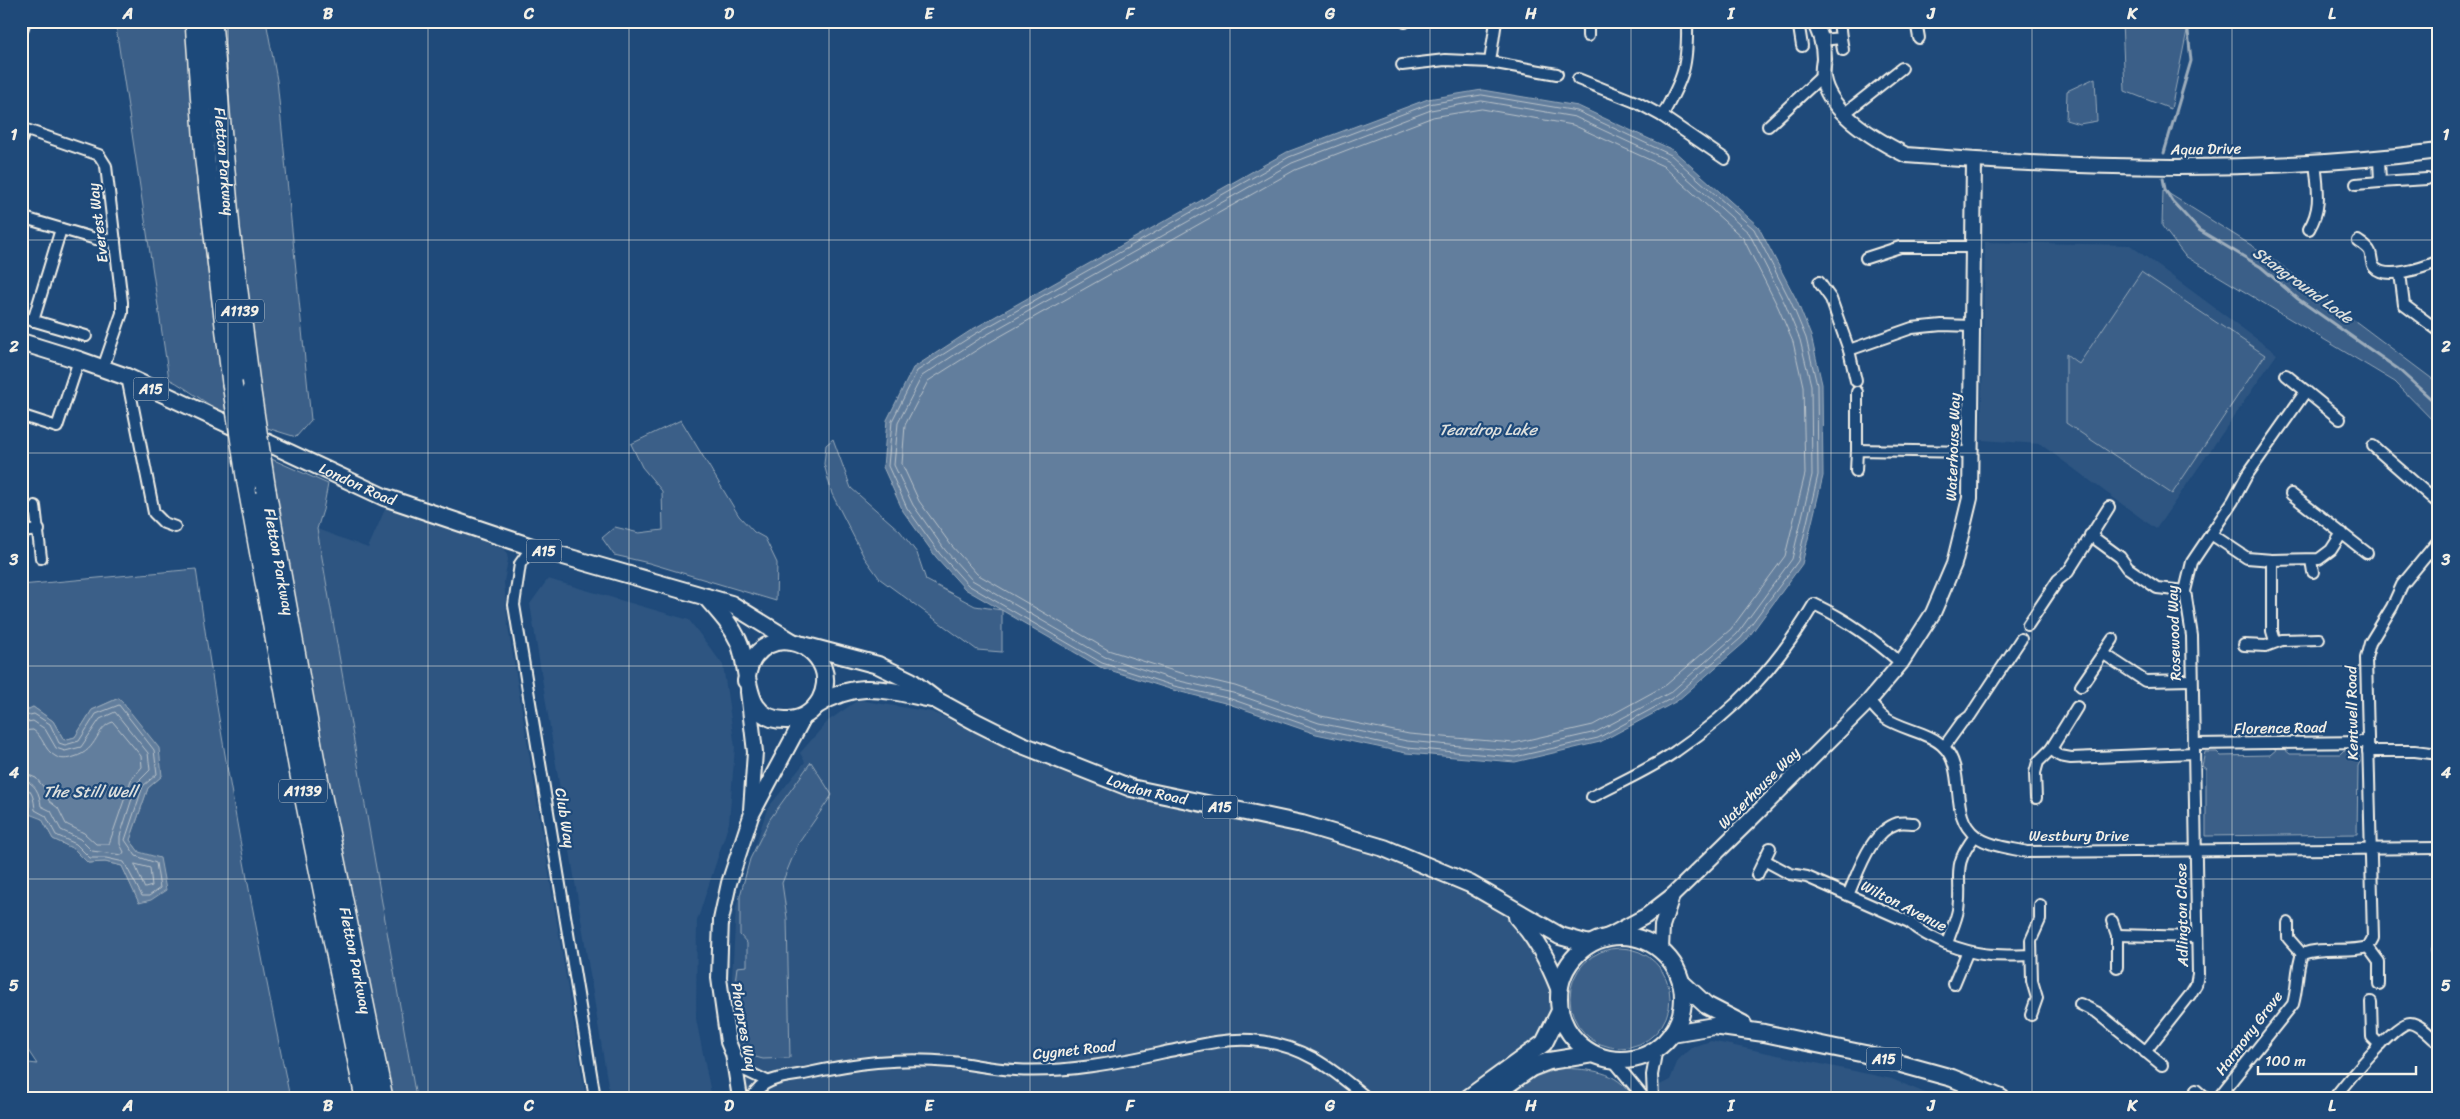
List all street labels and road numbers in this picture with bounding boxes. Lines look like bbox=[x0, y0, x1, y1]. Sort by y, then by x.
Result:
street label: Fletton Parkway bbox=[207, 106, 242, 217]
street label: Aqua Drive bbox=[2169, 135, 2242, 163]
street label: Everest Way bbox=[80, 181, 116, 264]
road number: A1139 bbox=[216, 300, 264, 322]
road number: A15 bbox=[134, 378, 168, 400]
street label: Waterhouse Way bbox=[1938, 392, 1968, 502]
street label: London Road bbox=[315, 455, 400, 513]
street label: Fletton Parkway bbox=[256, 506, 301, 618]
road number: A15 bbox=[526, 540, 562, 562]
street label: Rosewood Way bbox=[2159, 585, 2189, 681]
street label: Kentwell Road bbox=[2338, 665, 2366, 760]
street label: Florence Road bbox=[2233, 714, 2328, 742]
street label: Waterhouse Way bbox=[1712, 740, 1807, 835]
street label: London Road bbox=[1103, 767, 1191, 813]
road number: A1139 bbox=[279, 779, 327, 802]
street label: Club Way bbox=[547, 786, 583, 850]
road number: A15 bbox=[1202, 796, 1238, 819]
street label: Westbury Drive bbox=[2029, 823, 2130, 849]
street label: Adlington Close bbox=[2168, 863, 2196, 968]
street label: Wilton Avenue bbox=[1856, 873, 1952, 939]
street label: Fletton Parkway bbox=[332, 905, 379, 1017]
street label: Phorpres Way bbox=[723, 980, 765, 1074]
street label: Harmony Grove bbox=[2208, 985, 2290, 1081]
street label: Cygnet Road bbox=[1031, 1033, 1118, 1067]
road number: A15 bbox=[1866, 1048, 1902, 1070]

